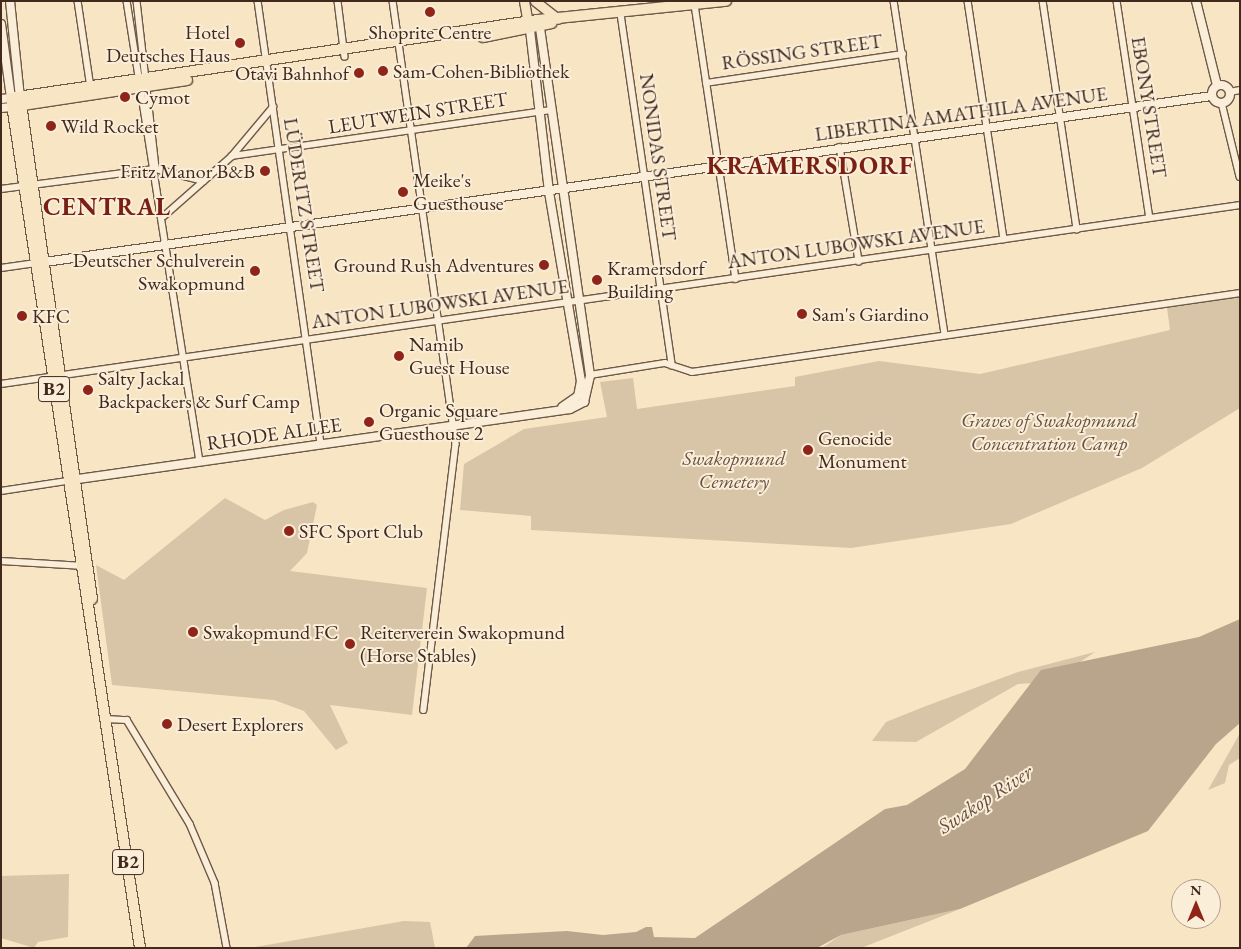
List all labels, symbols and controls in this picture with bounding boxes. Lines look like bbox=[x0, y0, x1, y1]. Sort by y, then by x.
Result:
marker: Shoprite Centre bbox=[424, 6, 436, 18]
place label: Hotel Deutsches Haus bbox=[106, 20, 230, 67]
place label: Shoprite Centre bbox=[369, 20, 491, 44]
street label: RÖSSING STREET bbox=[720, 29, 884, 75]
street label: EBONY STREET bbox=[1126, 35, 1172, 179]
marker: Hotel Deutsches Haus bbox=[234, 37, 246, 49]
place label: Sam-Cohen-Bibliothek bbox=[393, 59, 569, 83]
place label: Otavi Bahnhof bbox=[235, 61, 349, 85]
marker: Sam-Cohen-Bibliothek bbox=[377, 65, 389, 77]
marker: Otavi Bahnhof bbox=[353, 67, 365, 79]
street label: NONIDAS STREET bbox=[634, 72, 682, 242]
street label: LIBERTINA AMATHILA AVENUE bbox=[813, 82, 1109, 146]
place label: Cymot bbox=[135, 85, 190, 109]
street label: LEUTWEIN STREET bbox=[327, 87, 509, 139]
marker: Cymot bbox=[119, 91, 131, 103]
place label: Wild Rocket bbox=[61, 114, 158, 138]
street label: LÜDERITZ STREET bbox=[278, 116, 330, 294]
marker: Wild Rocket bbox=[45, 120, 57, 132]
district label: KRAMERSDORF bbox=[705, 150, 915, 180]
place label: Fritz Manor B&B bbox=[120, 159, 255, 183]
marker: Fritz Manor B&B bbox=[259, 165, 271, 177]
place label: Meike's Guesthouse bbox=[413, 168, 504, 215]
marker: Meike's Guesthouse bbox=[397, 186, 409, 198]
district label: CENTRAL bbox=[42, 191, 172, 221]
street label: ANTON LUBOWSKI AVENUE bbox=[726, 214, 986, 274]
place label: Deutscher Schulverein Swakopmund bbox=[73, 248, 245, 295]
place label: Ground Rush Adventures bbox=[334, 253, 534, 277]
place label: Kramersdorf Building bbox=[607, 256, 705, 303]
marker: Ground Rush Adventures bbox=[538, 259, 550, 271]
marker: Deutscher Schulverein Swakopmund bbox=[249, 265, 261, 277]
street label: ANTON LUBOWSKI AVENUE bbox=[310, 274, 570, 334]
marker: Kramersdorf Building bbox=[591, 274, 603, 286]
place label: Sam's Giardino bbox=[812, 302, 929, 326]
place label: KFC bbox=[32, 304, 70, 328]
marker: Sam's Giardino bbox=[796, 308, 808, 320]
marker: KFC bbox=[16, 310, 28, 322]
place label: Namib Guest House bbox=[409, 332, 510, 379]
marker: Namib Guest House bbox=[393, 350, 405, 362]
place label: Salty Jackal Backpackers & Surf Camp bbox=[98, 366, 300, 413]
road number: B2 bbox=[38, 372, 70, 406]
marker: Salty Jackal Backpackers & Surf Camp bbox=[82, 384, 94, 396]
place label: Organic Square Guesthouse 2 bbox=[379, 399, 498, 446]
park label: Graves of Swakopmund Concentration Camp bbox=[961, 408, 1137, 455]
street label: RHODE ALLEE bbox=[205, 413, 343, 455]
marker: Organic Square Guesthouse 2 bbox=[363, 416, 375, 428]
place label: Genocide Monument bbox=[818, 426, 907, 473]
marker: Genocide Monument bbox=[802, 444, 814, 456]
park label: Swakopmund Cemetery bbox=[682, 446, 786, 493]
place label: SFC Sport Club bbox=[299, 519, 423, 543]
marker: SFC Sport Club bbox=[283, 525, 295, 537]
place label: Swakopmund FC bbox=[203, 620, 339, 644]
place label: Reiterverein Swakopmund (Horse Stables) bbox=[360, 621, 565, 668]
marker: Swakopmund FC bbox=[187, 626, 199, 638]
marker: Reiterverein Swakopmund (Horse Stables) bbox=[344, 638, 356, 650]
place label: Desert Explorers bbox=[177, 712, 303, 736]
marker: Desert Explorers bbox=[161, 718, 173, 730]
water label: Swakop River bbox=[933, 759, 1037, 839]
road number: B2 bbox=[112, 846, 144, 879]
north arrow bbox=[1171, 879, 1221, 929]
text: N bbox=[1190, 881, 1202, 899]

